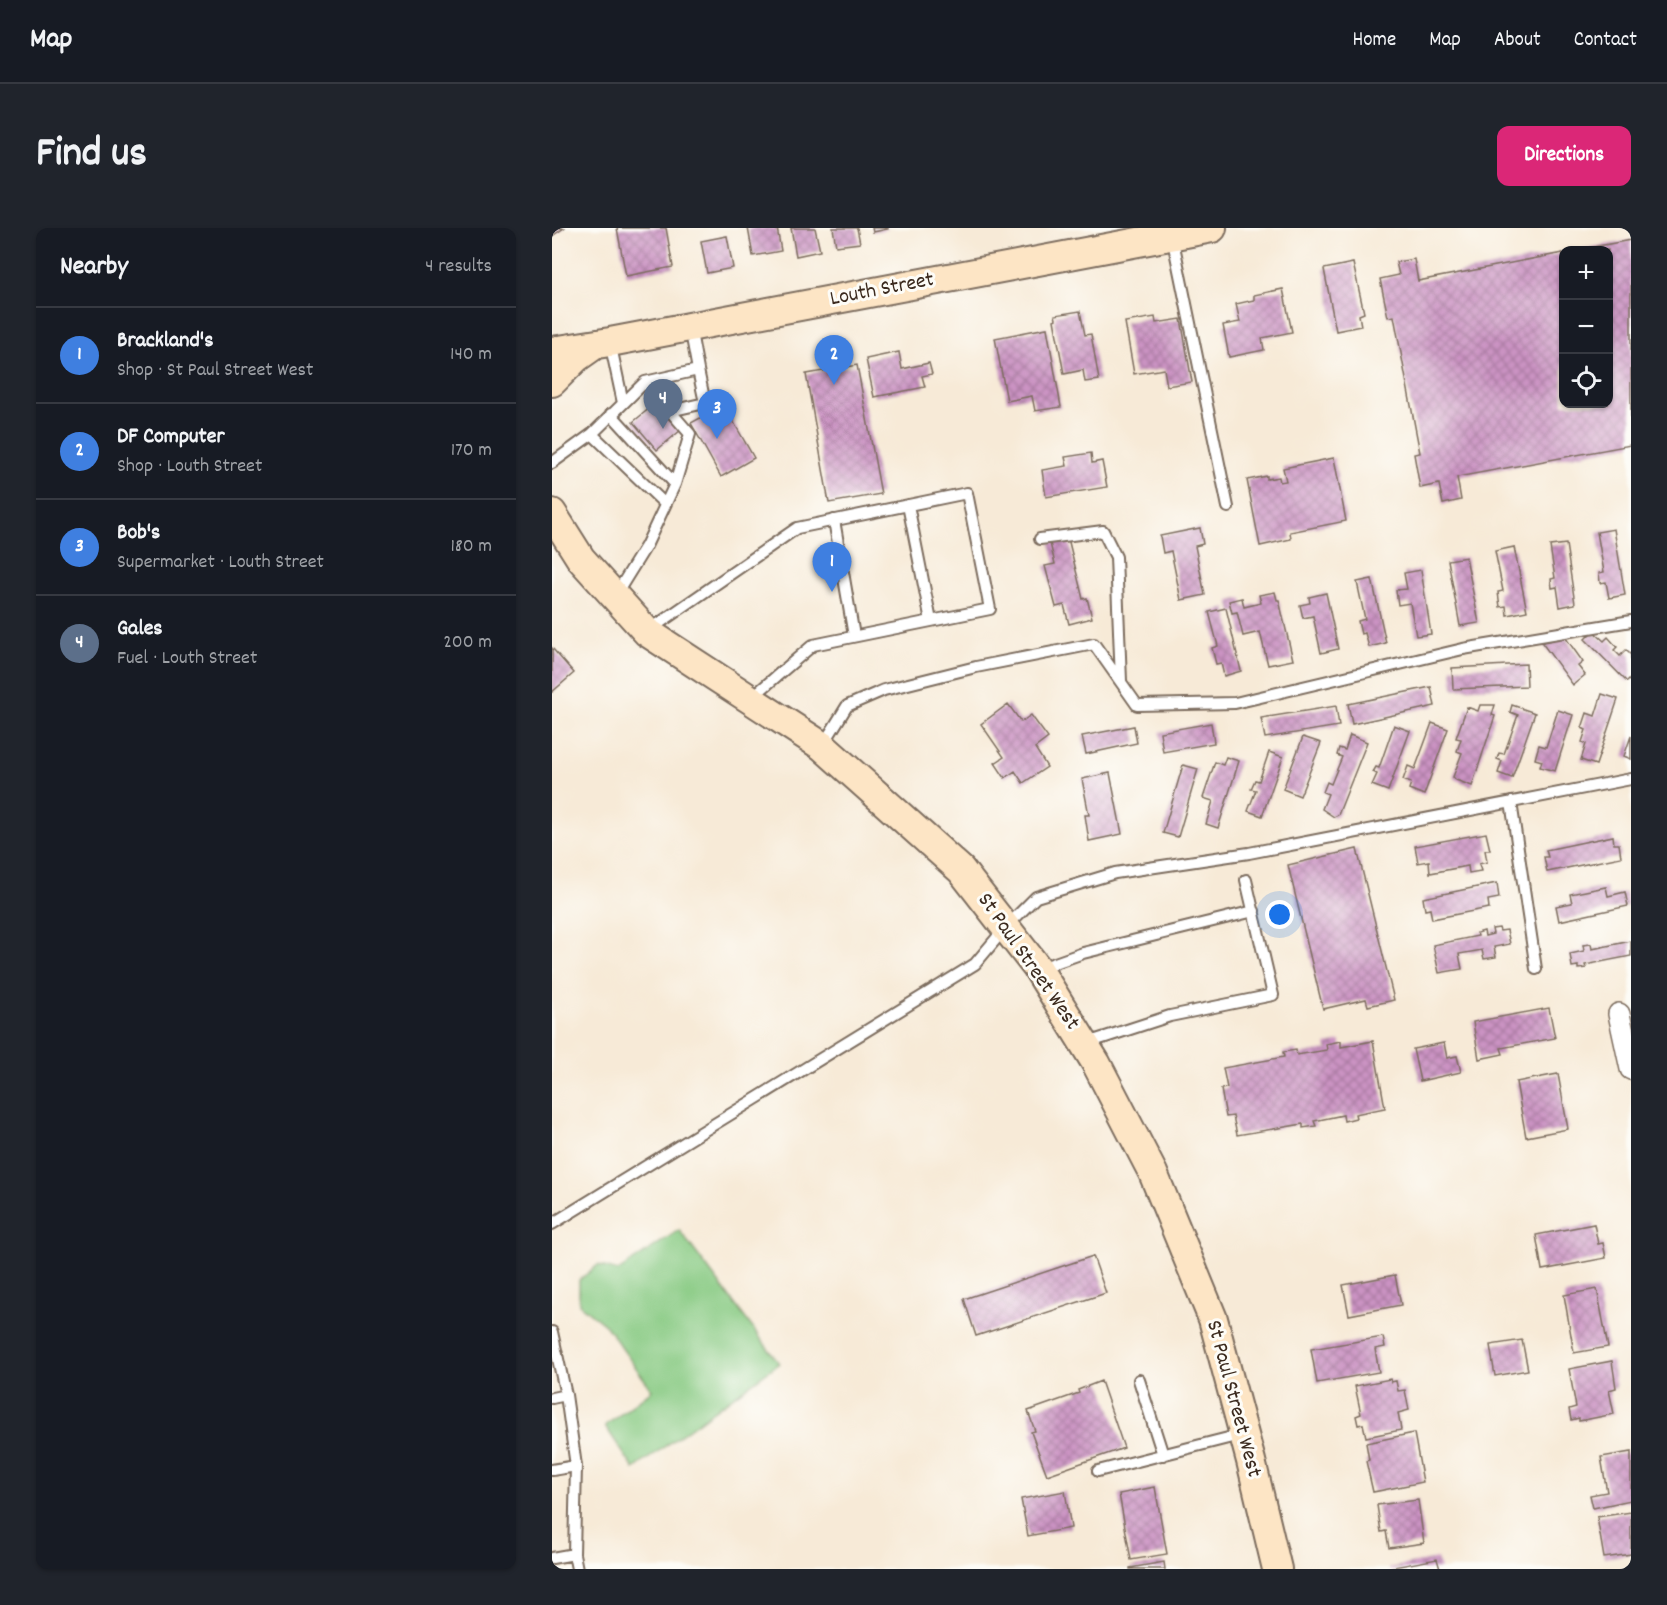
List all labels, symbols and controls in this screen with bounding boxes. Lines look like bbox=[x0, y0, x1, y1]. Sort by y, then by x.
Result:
text: Map bbox=[30, 21, 72, 61]
text: Home bbox=[1352, 26, 1396, 56]
text: Map bbox=[1429, 26, 1461, 56]
text: About bbox=[1494, 26, 1541, 56]
text: Contact bbox=[1574, 26, 1637, 56]
text: Find us bbox=[36, 126, 147, 186]
button: Directions bbox=[1497, 126, 1631, 186]
map controls bbox=[1559, 246, 1613, 408]
button: + bbox=[1559, 246, 1613, 300]
text: Nearby bbox=[60, 249, 128, 286]
text: 4 results bbox=[425, 253, 492, 281]
street label: Louth Street bbox=[828, 265, 936, 315]
button: − bbox=[1559, 300, 1613, 354]
text: Brackland's bbox=[117, 326, 213, 357]
pin: 2 bbox=[814, 336, 854, 385]
text: 1 bbox=[77, 341, 82, 369]
text: 140 m bbox=[450, 341, 492, 369]
button: locate bbox=[1559, 354, 1613, 408]
text: Shop · St Paul Street West bbox=[117, 357, 313, 385]
pin: 4 bbox=[644, 380, 682, 429]
pin: 3 bbox=[698, 390, 736, 439]
text: DF Computer bbox=[117, 422, 225, 453]
text: 2 bbox=[75, 437, 84, 465]
text: 170 m bbox=[451, 437, 492, 465]
text: Shop · Louth Street bbox=[117, 453, 262, 481]
text: Bob's bbox=[117, 518, 160, 549]
text: 3 bbox=[75, 533, 84, 561]
text: 180 m bbox=[450, 533, 492, 561]
pin: 1 bbox=[812, 542, 852, 592]
text: Supermarket · Louth Street bbox=[117, 549, 324, 577]
text: Gales bbox=[117, 614, 163, 645]
text: 4 bbox=[75, 629, 84, 657]
text: 200 m bbox=[443, 629, 492, 657]
text: Fuel · Louth Street bbox=[117, 645, 257, 673]
street label: St Paul Street West bbox=[969, 887, 1087, 1037]
your location bbox=[1265, 900, 1294, 929]
street label: St Paul Street West bbox=[1197, 1317, 1269, 1481]

